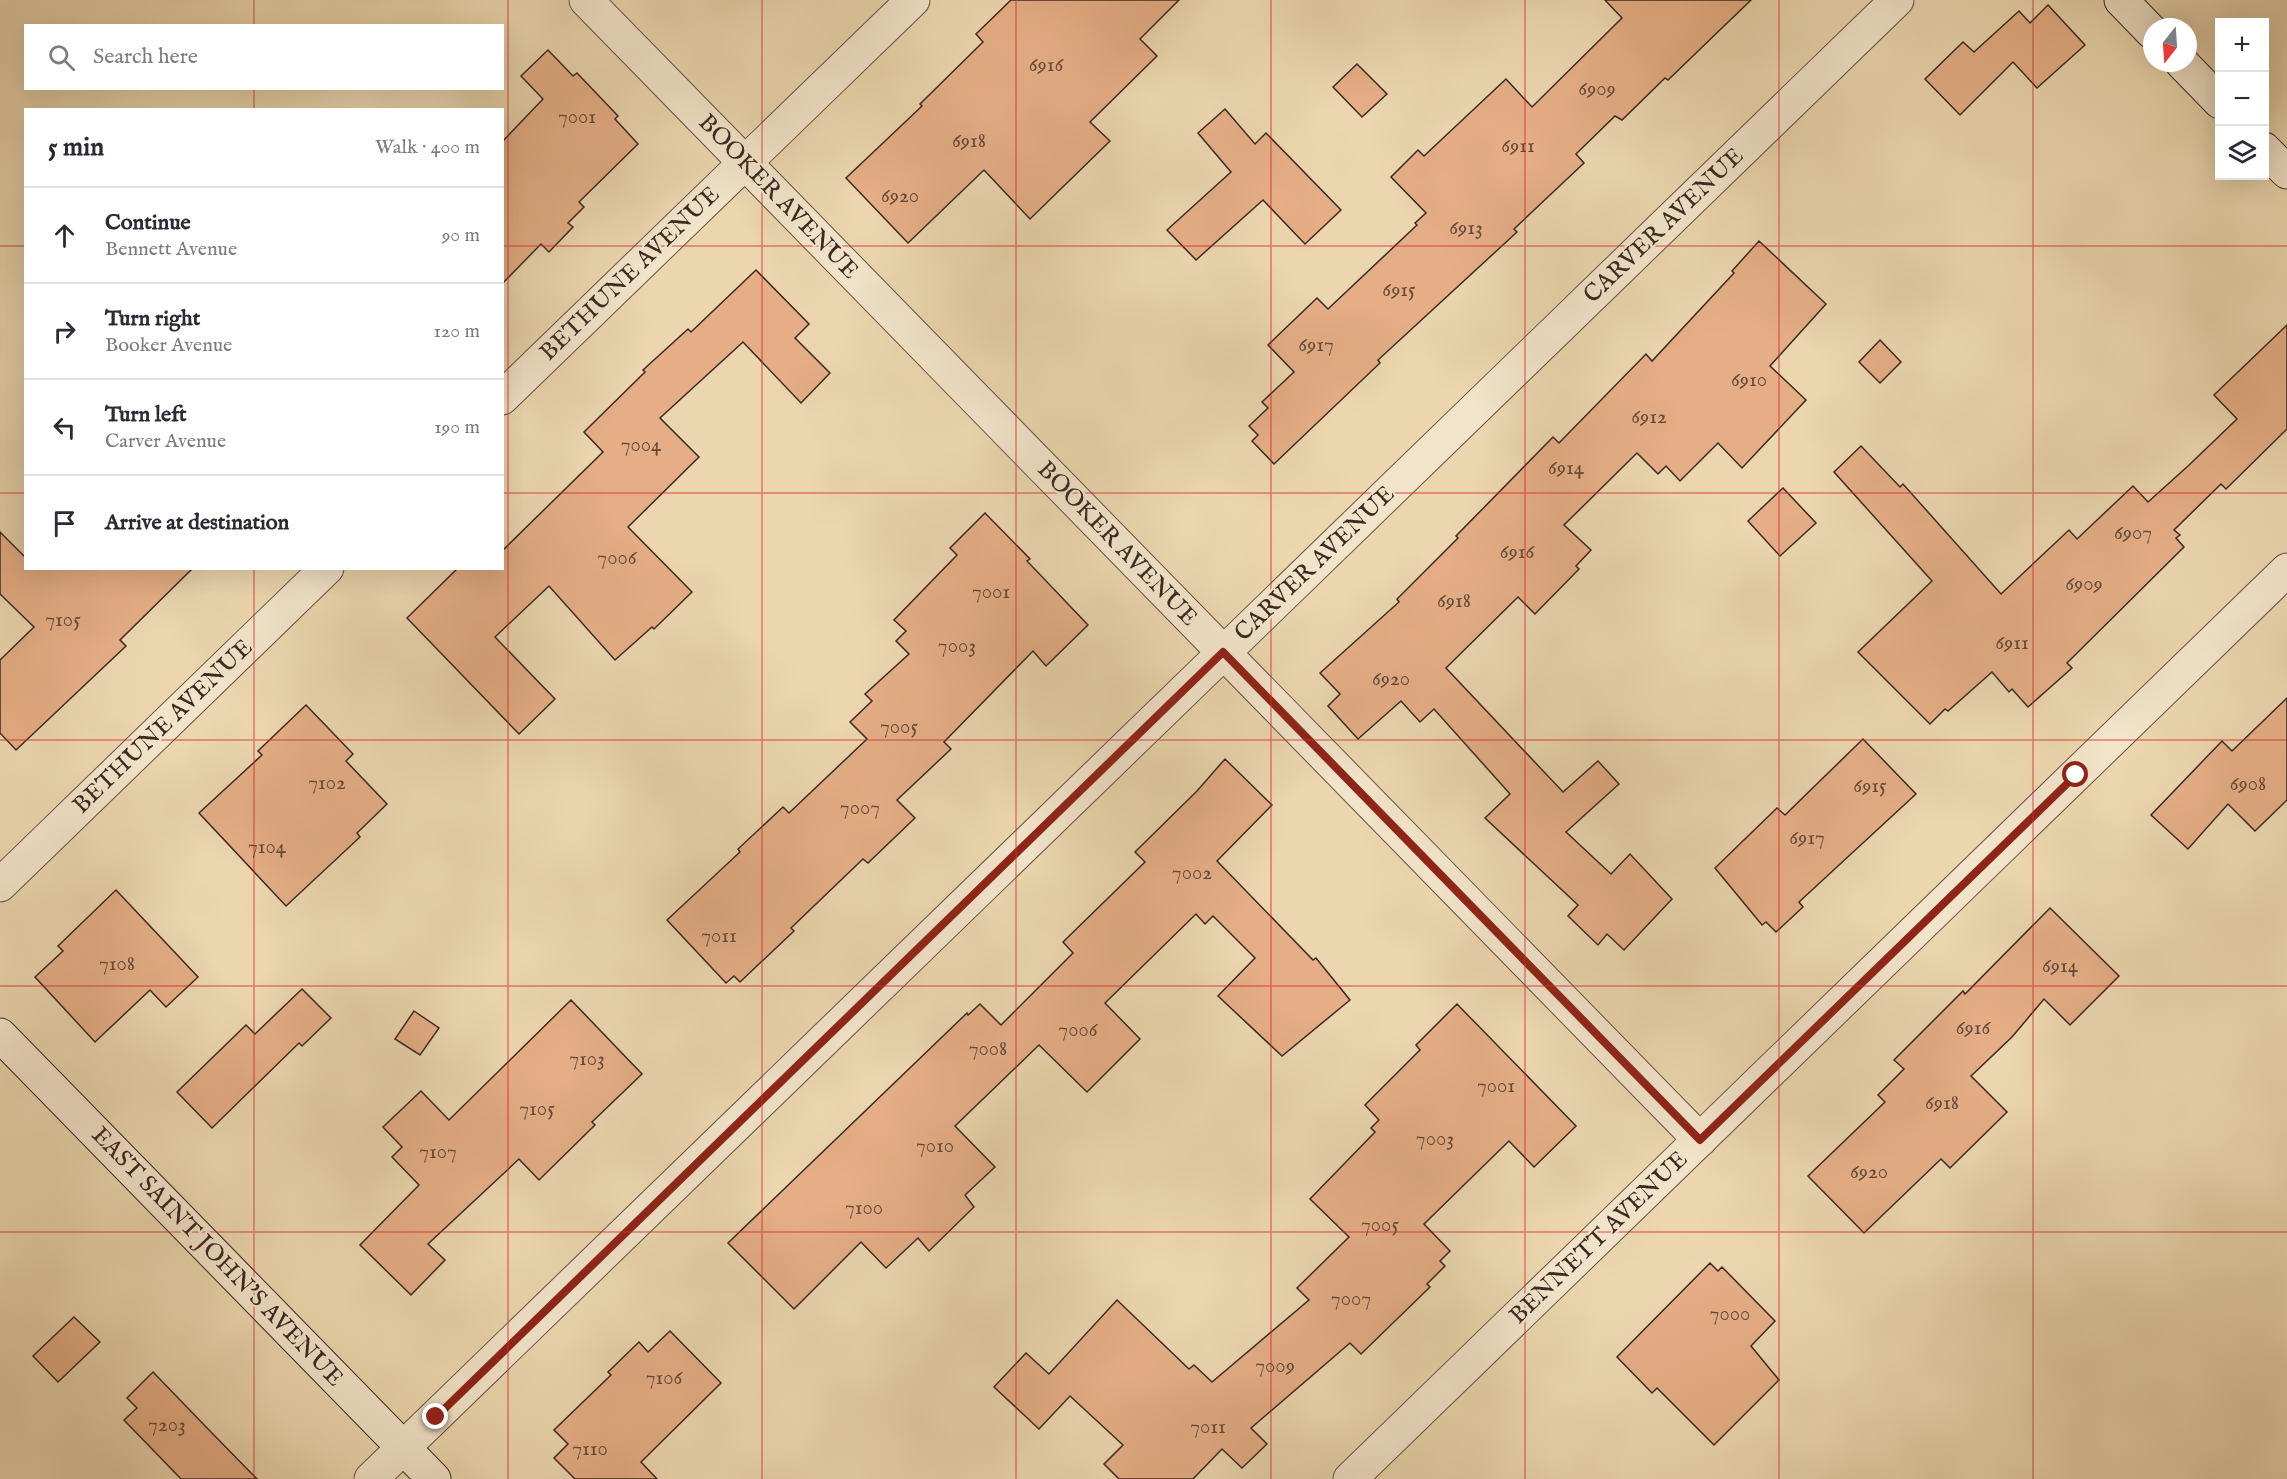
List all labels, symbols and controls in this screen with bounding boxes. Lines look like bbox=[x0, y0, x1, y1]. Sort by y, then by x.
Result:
north arrow bbox=[2143, 18, 2197, 72]
map controls bbox=[2215, 18, 2269, 180]
button: + bbox=[2215, 18, 2269, 72]
search box bbox=[24, 24, 504, 90]
icon: search bbox=[45, 41, 78, 74]
text: Search here bbox=[93, 43, 198, 71]
house number: 6916 bbox=[1029, 52, 1064, 79]
button: − bbox=[2215, 72, 2269, 126]
house number: 6909 bbox=[1578, 76, 1616, 103]
house number: 7001 bbox=[558, 104, 596, 131]
street label: BOOKER AVENUE bbox=[691, 108, 865, 286]
button: layers bbox=[2215, 126, 2269, 180]
house number: 6918 bbox=[952, 128, 986, 155]
text: 5 min bbox=[48, 131, 104, 164]
house number: 6911 bbox=[1501, 133, 1535, 160]
text: Walk · 400 m bbox=[375, 135, 480, 160]
street label: CARVER AVENUE bbox=[1577, 141, 1751, 311]
street label: BETHUNE AVENUE bbox=[533, 180, 727, 368]
house number: 6920 bbox=[881, 183, 919, 210]
text: Continue bbox=[105, 209, 191, 237]
house number: 6913 bbox=[1449, 215, 1483, 242]
icon: ahead bbox=[48, 219, 81, 252]
text: 90 m bbox=[442, 223, 480, 248]
text: Bennett Avenue bbox=[105, 237, 237, 262]
house number: 6915 bbox=[1382, 277, 1416, 304]
text: Turn right bbox=[105, 305, 200, 333]
icon: right bbox=[48, 315, 81, 348]
text: 120 m bbox=[434, 319, 480, 344]
house number: 6917 bbox=[1298, 332, 1334, 359]
text: Booker Avenue bbox=[105, 333, 232, 358]
house number: 6910 bbox=[1731, 367, 1767, 394]
text: Turn left bbox=[105, 401, 187, 429]
house number: 6912 bbox=[1631, 404, 1667, 431]
icon: left bbox=[48, 411, 81, 444]
text: 190 m bbox=[434, 415, 480, 440]
text: Carver Avenue bbox=[105, 429, 226, 454]
house number: 7004 bbox=[621, 432, 662, 459]
street label: BOOKER AVENUE bbox=[1030, 455, 1204, 633]
house number: 6914 bbox=[1548, 455, 1585, 482]
street label: CARVER AVENUE bbox=[1228, 479, 1402, 649]
icon: arrive bbox=[48, 507, 81, 540]
text: Arrive at destination bbox=[105, 509, 289, 537]
house number: 6907 bbox=[2114, 520, 2152, 547]
house number: 6916 bbox=[1500, 539, 1535, 566]
house number: 7006 bbox=[597, 545, 638, 572]
house number: 6909 bbox=[2065, 571, 2103, 598]
house number: 7001 bbox=[972, 579, 1010, 606]
house number: 6918 bbox=[1437, 588, 1471, 615]
house number: 7105 bbox=[45, 607, 81, 634]
house number: 6911 bbox=[1995, 630, 2029, 657]
street label: BETHUNE AVENUE bbox=[66, 633, 260, 821]
house number: 7003 bbox=[938, 633, 976, 660]
house number: 6920 bbox=[1372, 666, 1410, 693]
house number: 7005 bbox=[880, 714, 918, 741]
route start bbox=[2062, 761, 2088, 787]
house number: 7102 bbox=[308, 770, 346, 797]
house number: 6908 bbox=[2230, 771, 2266, 798]
house number: 6915 bbox=[1853, 773, 1887, 800]
house number: 7007 bbox=[840, 795, 880, 822]
house number: 6917 bbox=[1789, 825, 1825, 852]
house number: 7104 bbox=[248, 834, 287, 861]
house number: 7002 bbox=[1172, 860, 1212, 887]
house number: 7011 bbox=[701, 923, 737, 950]
house number: 7108 bbox=[99, 951, 135, 978]
house number: 6914 bbox=[2042, 953, 2079, 980]
house number: 6916 bbox=[1956, 1015, 1991, 1042]
house number: 7006 bbox=[1058, 1017, 1099, 1044]
house number: 7008 bbox=[969, 1036, 1007, 1063]
house number: 7103 bbox=[569, 1046, 605, 1073]
house number: 7001 bbox=[1477, 1073, 1515, 1100]
house number: 6918 bbox=[1925, 1090, 1959, 1117]
house number: 7105 bbox=[519, 1096, 555, 1123]
street label: EAST SAINT JOHN'S AVENUE bbox=[84, 1120, 350, 1394]
house number: 7003 bbox=[1416, 1126, 1454, 1153]
house number: 7010 bbox=[916, 1133, 954, 1160]
house number: 7107 bbox=[419, 1139, 457, 1166]
street label: BENNETT AVENUE bbox=[1503, 1145, 1695, 1331]
house number: 6920 bbox=[1850, 1159, 1888, 1186]
house number: 7100 bbox=[845, 1195, 883, 1222]
house number: 7005 bbox=[1361, 1212, 1399, 1239]
house number: 7007 bbox=[1331, 1286, 1371, 1313]
house number: 7000 bbox=[1710, 1301, 1750, 1328]
house number: 7009 bbox=[1255, 1353, 1295, 1380]
house number: 7106 bbox=[646, 1365, 683, 1392]
route end bbox=[422, 1403, 448, 1429]
house number: 7203 bbox=[148, 1412, 186, 1439]
house number: 7011 bbox=[1190, 1414, 1226, 1441]
house number: 7110 bbox=[572, 1436, 608, 1463]

